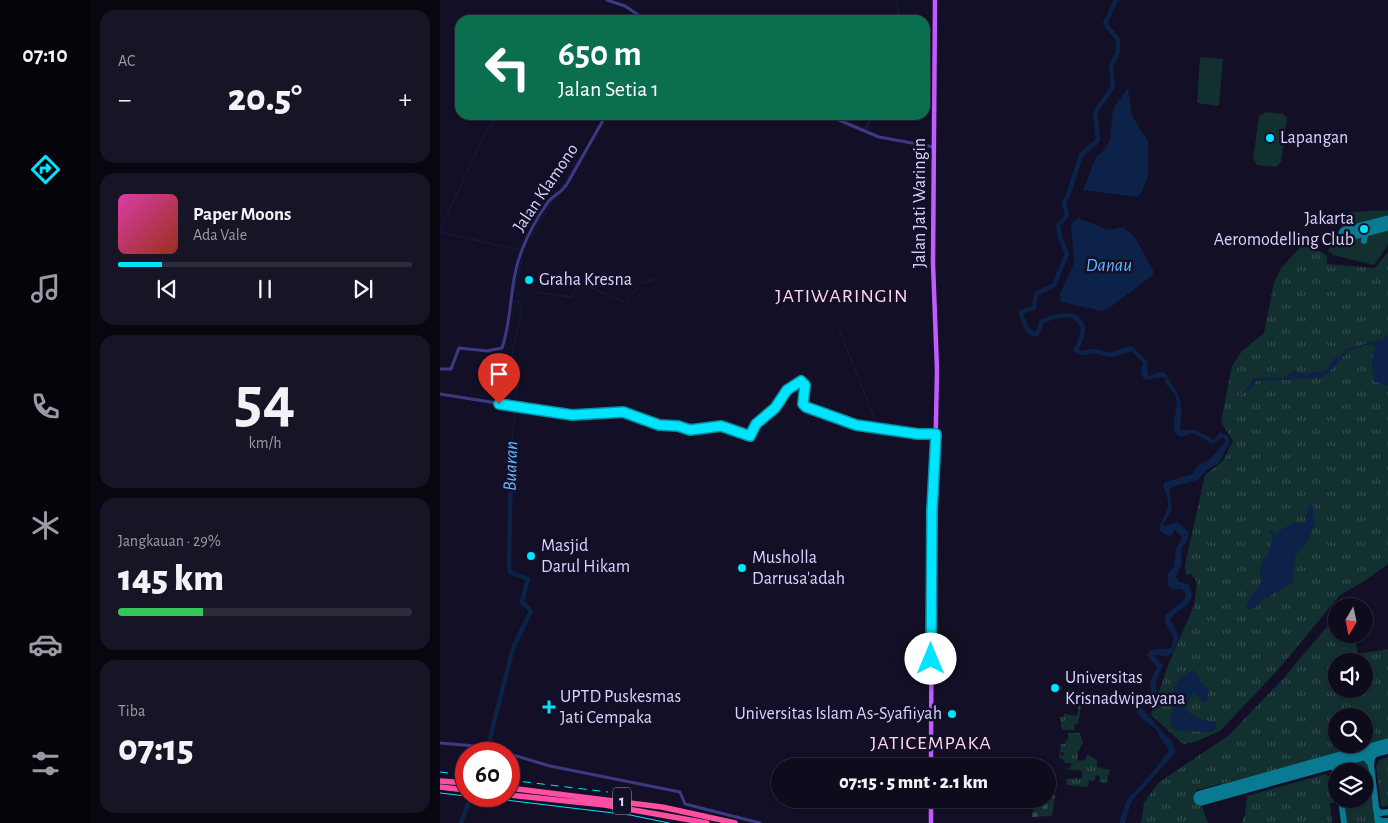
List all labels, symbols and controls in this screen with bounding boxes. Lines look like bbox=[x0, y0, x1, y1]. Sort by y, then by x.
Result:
icon: left bbox=[475, 35, 540, 100]
text: 650 m bbox=[558, 37, 642, 72]
text: 07:10 bbox=[22, 44, 68, 66]
text: AC bbox=[118, 53, 135, 69]
text: Jalan Setia 1 bbox=[558, 78, 659, 100]
text: 20.5° bbox=[228, 80, 302, 118]
text: − bbox=[118, 86, 131, 114]
text: + bbox=[399, 86, 412, 114]
place label: Lapangan bbox=[1280, 129, 1348, 147]
marker: Lapangan bbox=[1264, 132, 1276, 144]
street label: Jalan Jati Waringin bbox=[911, 138, 929, 268]
street label: Jalan Klamono bbox=[510, 141, 582, 235]
icon: directions bbox=[28, 152, 63, 187]
text: Paper Moons bbox=[193, 205, 291, 224]
place label: Jakarta Aeromodelling Club bbox=[1214, 210, 1354, 249]
marker: Jakarta Aeromodelling Club bbox=[1358, 223, 1370, 235]
text: Ada Vale bbox=[193, 227, 247, 243]
water label: Danau bbox=[1086, 256, 1132, 275]
icon: music bbox=[28, 271, 63, 306]
place label: Graha Kresna bbox=[539, 271, 632, 289]
marker: Graha Kresna bbox=[523, 274, 535, 286]
icon: previous bbox=[153, 275, 181, 303]
icon: pause bbox=[251, 275, 279, 303]
icon: next bbox=[349, 275, 377, 303]
district label: JATIWARINGIN bbox=[775, 286, 909, 306]
pin bbox=[478, 353, 520, 404]
icon: arrive bbox=[485, 360, 513, 388]
text: 54 bbox=[235, 369, 295, 434]
icon: phone bbox=[28, 389, 63, 424]
text: km/h bbox=[248, 435, 282, 451]
water label: Buaran bbox=[501, 440, 521, 492]
icon: climate bbox=[28, 508, 63, 543]
text: Jangkauan · 29% bbox=[118, 533, 221, 549]
place label: Masjid Darul Hikam bbox=[541, 537, 630, 576]
place label: Musholla Darrusa'adah bbox=[752, 549, 845, 588]
marker: Masjid Darul Hikam bbox=[525, 550, 537, 562]
text: 145 km bbox=[118, 560, 224, 598]
marker: Musholla Darrusa'adah bbox=[736, 562, 748, 574]
north arrow bbox=[1328, 598, 1372, 642]
map controls bbox=[1328, 598, 1373, 808]
icon: car bbox=[28, 627, 63, 662]
position arrow bbox=[904, 632, 956, 684]
button: sound bbox=[1328, 653, 1373, 698]
place label: Universitas Krisnadwipayana bbox=[1065, 669, 1185, 708]
marker: Universitas Krisnadwipayana bbox=[1049, 682, 1061, 694]
place label: UPTD Puskesmas Jati Cempaka bbox=[560, 688, 681, 727]
marker: UPTD Puskesmas Jati Cempaka bbox=[542, 700, 556, 714]
text: Tiba bbox=[118, 703, 145, 719]
place label: Universitas Islam As-Syafiiyah bbox=[735, 705, 942, 723]
marker: Universitas Islam As-Syafiiyah bbox=[946, 708, 958, 720]
button: search bbox=[1328, 708, 1373, 753]
text: 07:15 bbox=[118, 730, 194, 768]
district label: JATICEMPAKA bbox=[870, 733, 992, 753]
speed limit sign: 60 bbox=[455, 742, 520, 807]
icon: filters bbox=[28, 746, 63, 781]
button: layers bbox=[1328, 763, 1373, 808]
text: 07:15 · 5 mnt · 2.1 km bbox=[839, 773, 988, 792]
road number: 1 bbox=[613, 788, 631, 814]

